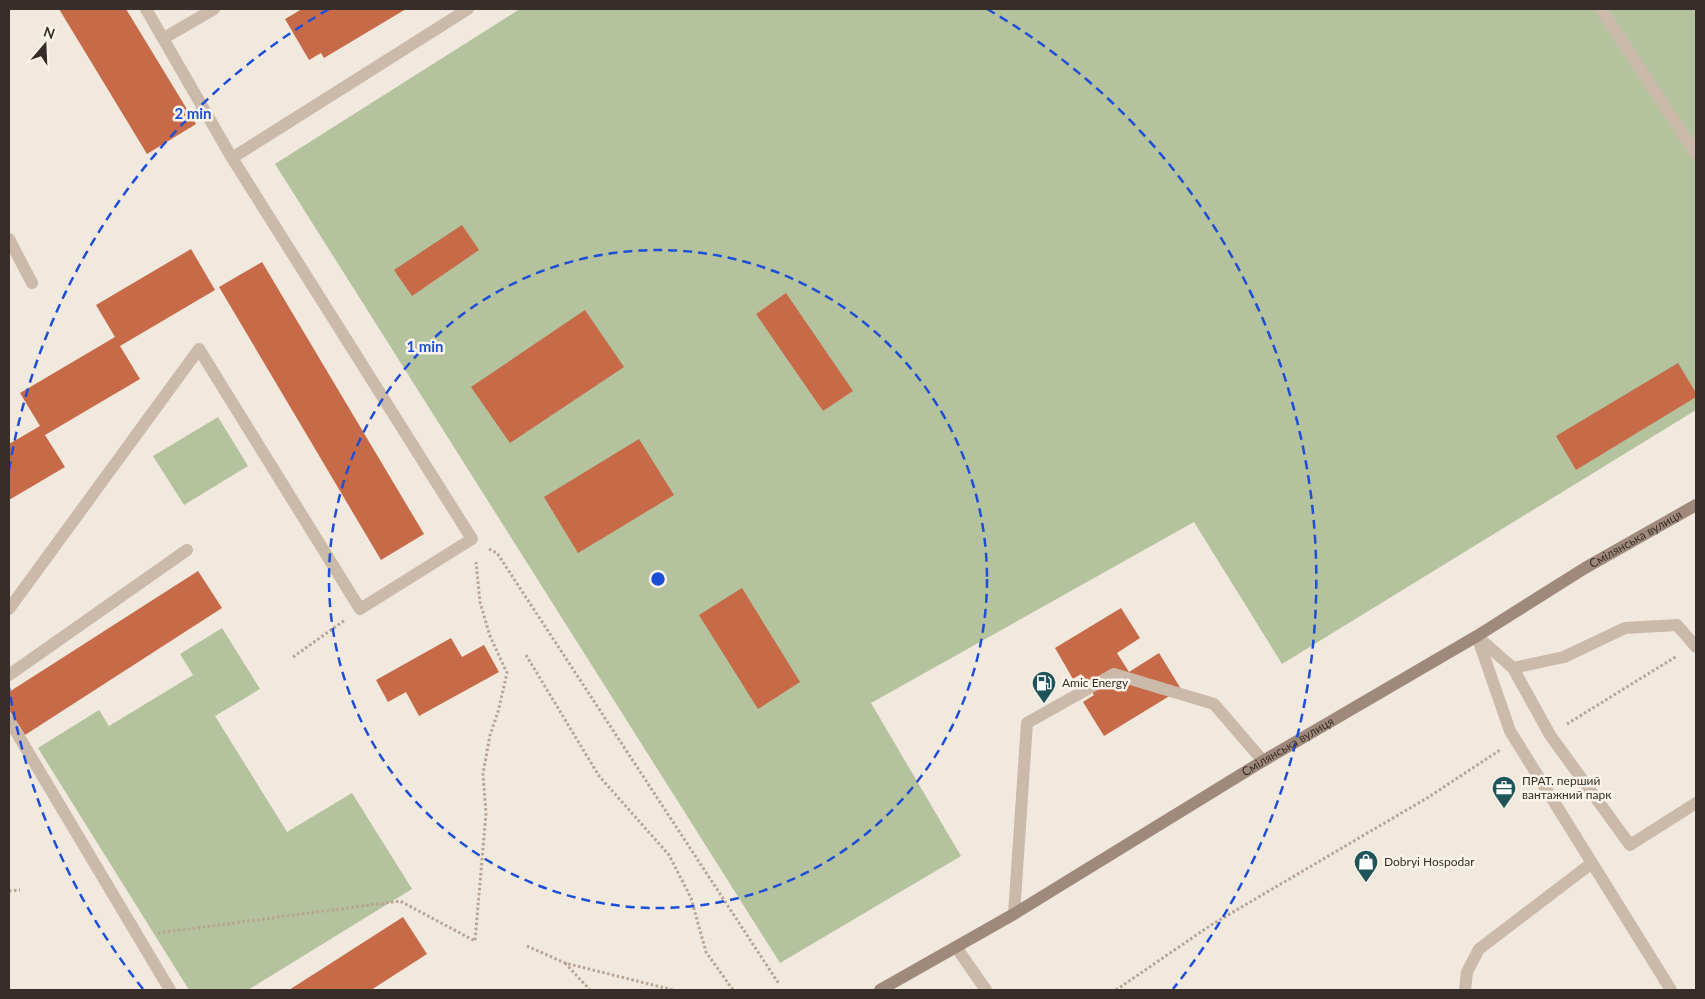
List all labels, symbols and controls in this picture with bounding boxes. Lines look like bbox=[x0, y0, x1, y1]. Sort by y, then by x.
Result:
north arrow bbox=[20, 20, 70, 70]
text: N bbox=[42, 22, 57, 42]
text: 2 min bbox=[174, 104, 212, 122]
text: 1 min bbox=[406, 337, 444, 355]
street label: Смілянська вулиця bbox=[1586, 506, 1685, 571]
centre of rings bbox=[649, 570, 667, 588]
fuel station icon: Amic Energy bbox=[1031, 670, 1057, 704]
place label: Amic Energy bbox=[1062, 675, 1129, 690]
street label: Смілянська вулиця bbox=[1239, 713, 1336, 779]
place label: ПРАТ. перший вантажний парк bbox=[1522, 773, 1612, 802]
office icon: ПРАТ. перший вантажний парк bbox=[1491, 775, 1517, 809]
shop icon: Dobryi Hospodar bbox=[1353, 849, 1379, 883]
place label: Dobryi Hospodar bbox=[1384, 854, 1475, 869]

